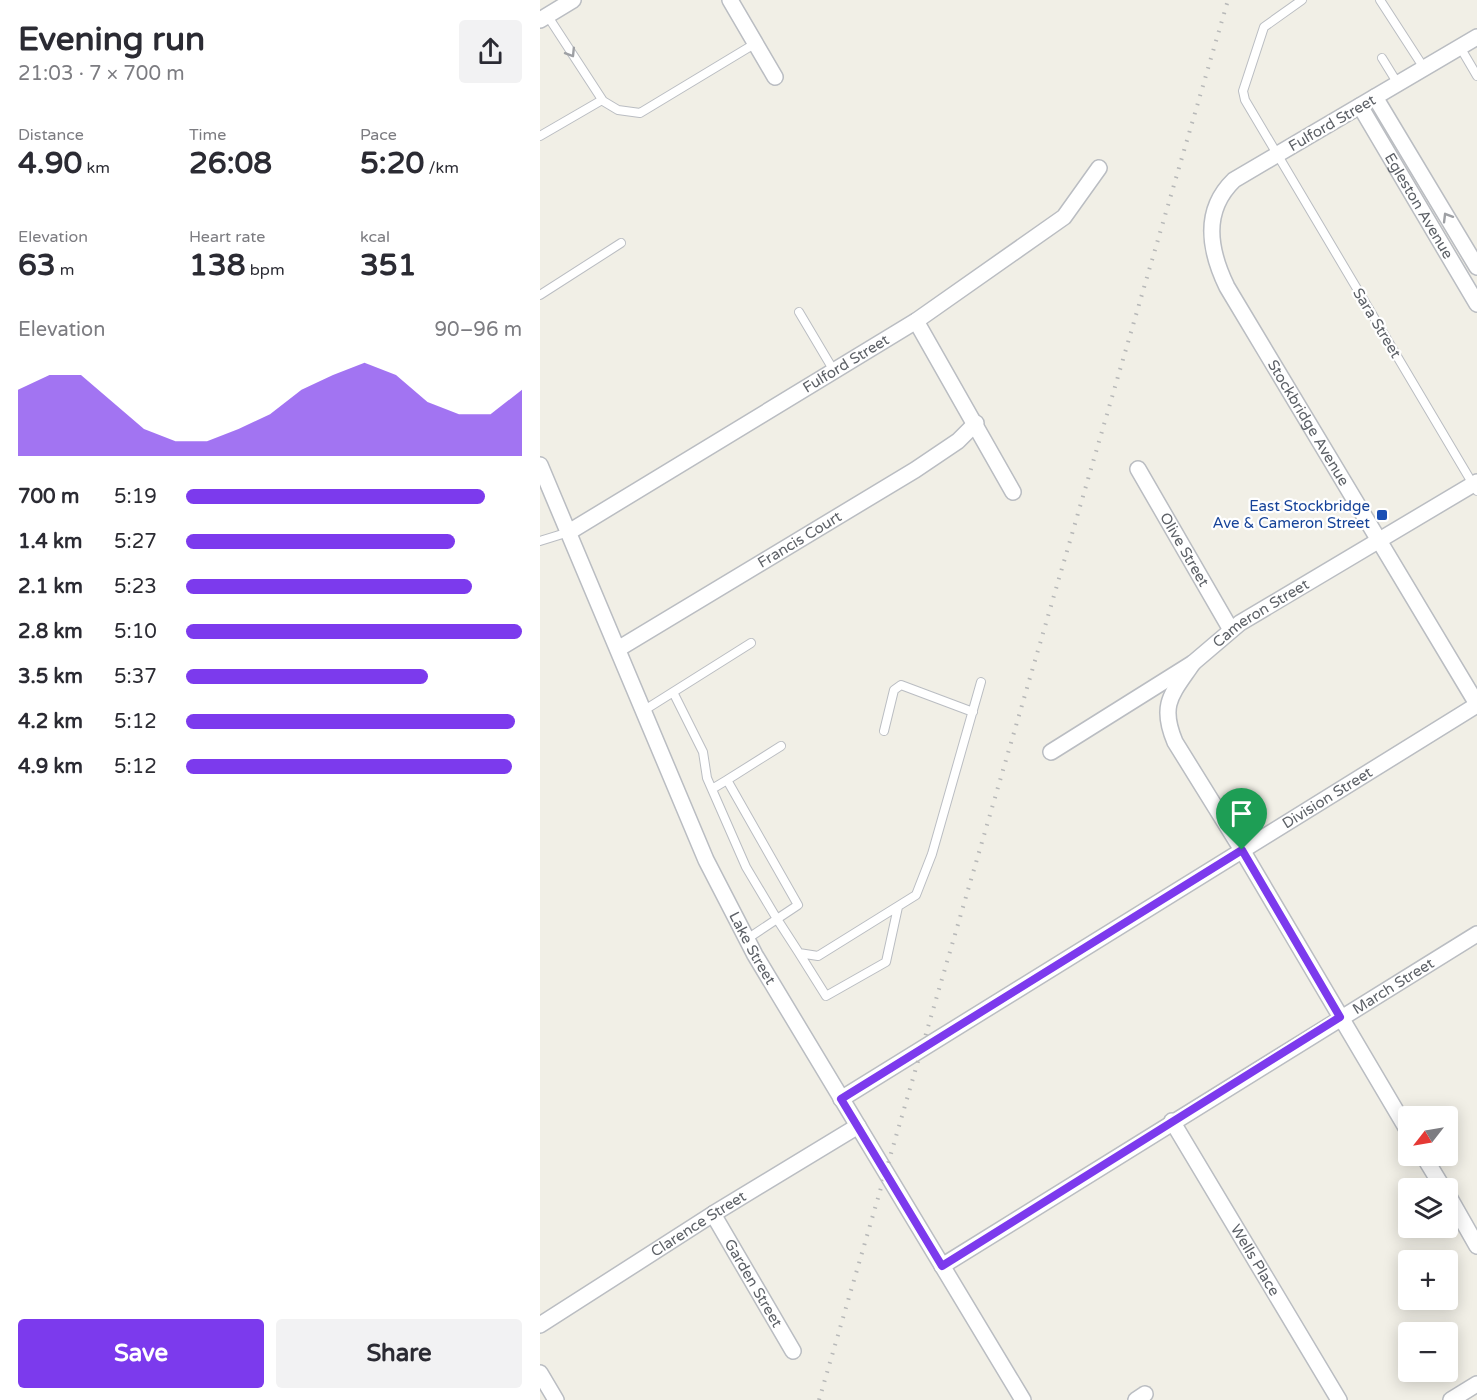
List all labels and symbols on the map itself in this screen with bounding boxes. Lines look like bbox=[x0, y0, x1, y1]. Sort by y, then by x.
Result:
one-way arrow bbox=[564, 47, 576, 57]
street label: Fulford Street bbox=[1285, 91, 1379, 155]
street label: Egleston Avenue bbox=[1381, 150, 1457, 262]
one-way arrow bbox=[1443, 213, 1454, 223]
street label: Sara Street bbox=[1349, 285, 1405, 362]
street label: Fulford Street bbox=[799, 330, 893, 397]
street label: Stockbridge Avenue bbox=[1264, 356, 1353, 489]
place label: East Stockbridge Ave & Cameron Street bbox=[1213, 497, 1370, 532]
street label: Francis Court bbox=[754, 507, 845, 572]
marker: East Stockbridge Ave & Cameron Street bbox=[1375, 508, 1389, 522]
street label: Olive Street bbox=[1156, 509, 1213, 590]
street label: Cameron Street bbox=[1209, 575, 1312, 651]
street label: Division Street bbox=[1279, 763, 1376, 832]
pin bbox=[1216, 788, 1267, 850]
street label: Lake Street bbox=[725, 909, 780, 988]
street label: March Street bbox=[1349, 954, 1437, 1018]
north arrow bbox=[1398, 1106, 1458, 1166]
street label: Clarence Street bbox=[647, 1187, 750, 1260]
street label: Wells Place bbox=[1227, 1221, 1284, 1299]
street label: Garden Street bbox=[721, 1236, 786, 1331]

